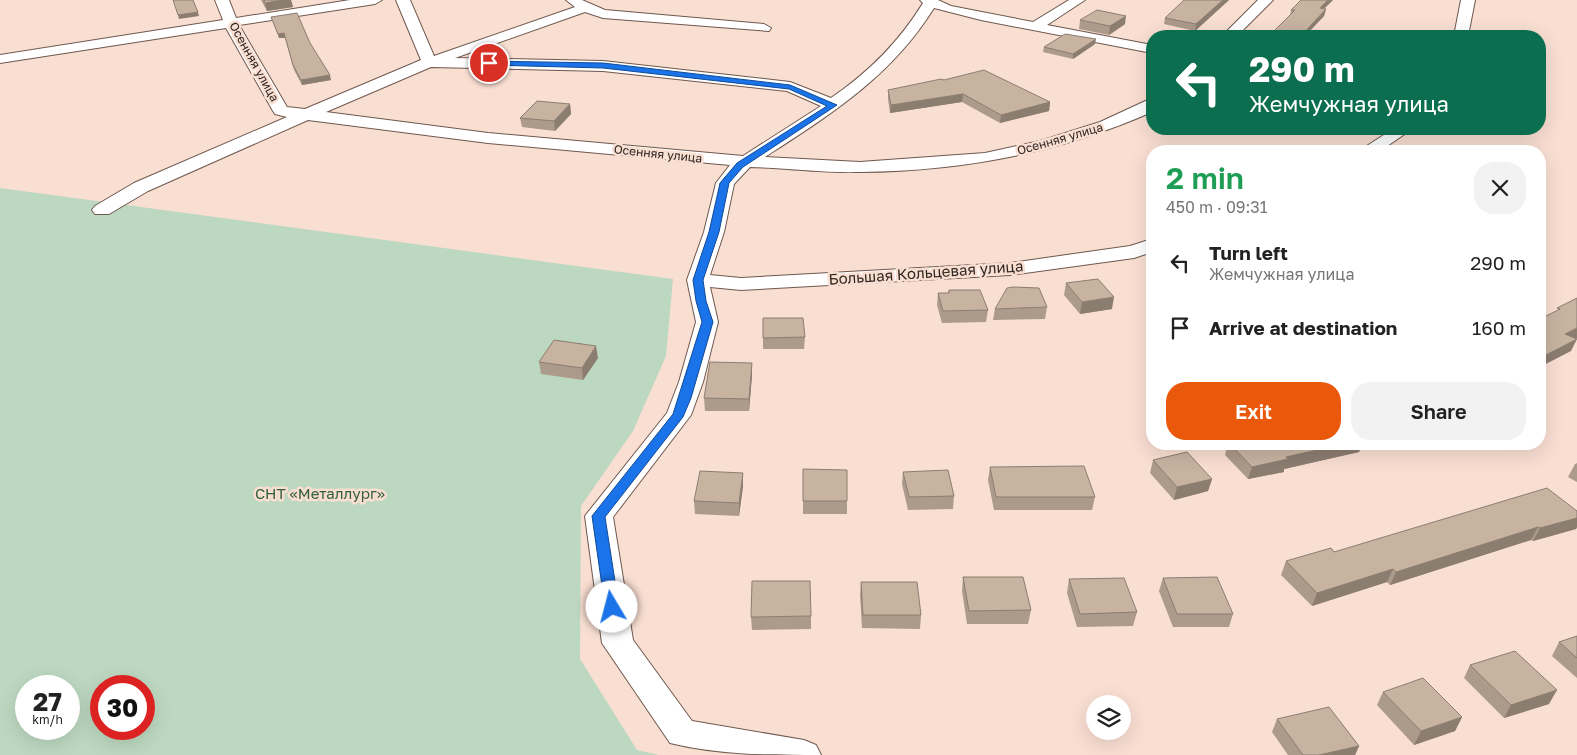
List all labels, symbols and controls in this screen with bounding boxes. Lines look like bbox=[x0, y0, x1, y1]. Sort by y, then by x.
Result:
street label: Осенняя улица bbox=[226, 19, 283, 104]
pin bbox=[468, 42, 510, 84]
text: 290 m bbox=[1249, 48, 1355, 90]
icon: arrive bbox=[475, 49, 503, 77]
icon: left bbox=[1166, 50, 1231, 115]
text: Жемчужная улица bbox=[1249, 90, 1449, 117]
street label: Осенняя улица bbox=[1015, 119, 1105, 158]
street label: Осенняя улица bbox=[613, 141, 703, 166]
text: 2 min bbox=[1166, 160, 1244, 196]
button: close bbox=[1474, 162, 1526, 214]
text: 450 m · 09:31 bbox=[1166, 197, 1267, 217]
text: Turn left bbox=[1209, 241, 1288, 264]
icon: left bbox=[1166, 249, 1194, 277]
text: 290 m bbox=[1470, 251, 1526, 274]
street label: Большая Кольцевая улица bbox=[828, 256, 1024, 288]
text: Жемчужная улица bbox=[1209, 264, 1354, 284]
icon: arrive bbox=[1166, 314, 1194, 342]
text: Arrive at destination bbox=[1209, 316, 1397, 339]
text: 160 m bbox=[1472, 316, 1526, 339]
button: Exit bbox=[1166, 382, 1341, 440]
button: Share bbox=[1351, 382, 1526, 440]
park label: СНТ «Металлург» bbox=[255, 484, 385, 502]
position arrow bbox=[585, 580, 637, 632]
speed limit sign: 30 bbox=[90, 675, 155, 740]
text: 27 bbox=[33, 686, 62, 717]
map controls bbox=[1086, 695, 1131, 740]
button: layers bbox=[1086, 695, 1131, 740]
text: km/h bbox=[32, 712, 63, 727]

